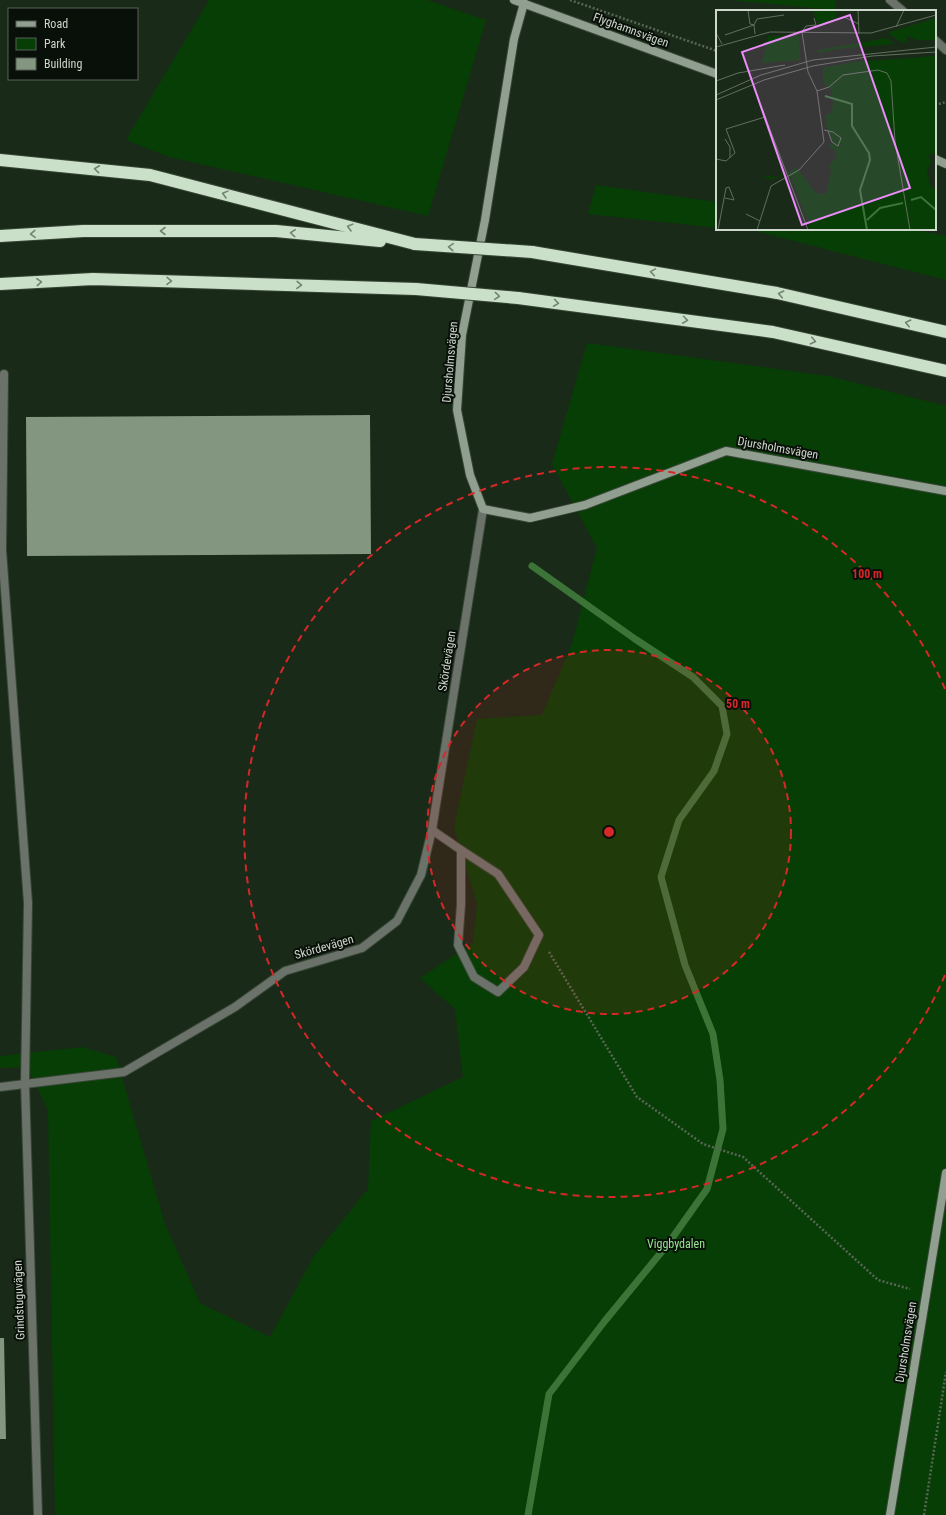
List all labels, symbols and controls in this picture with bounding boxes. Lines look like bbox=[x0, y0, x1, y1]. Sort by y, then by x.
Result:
legend bbox=[8, 8, 138, 80]
street label: Flyghamnsvägen bbox=[591, 10, 671, 50]
inset map bbox=[716, 10, 936, 230]
text: Road bbox=[44, 17, 68, 31]
text: Park bbox=[44, 37, 66, 51]
text: Building bbox=[44, 57, 82, 71]
one-way arrow bbox=[94, 165, 100, 174]
one-way arrow bbox=[221, 191, 228, 199]
one-way arrow bbox=[347, 223, 354, 232]
one-way arrow bbox=[160, 227, 166, 235]
one-way arrow bbox=[290, 228, 296, 237]
one-way arrow bbox=[30, 229, 36, 238]
one-way arrow bbox=[448, 242, 454, 251]
one-way arrow bbox=[650, 268, 656, 277]
one-way arrow bbox=[36, 277, 42, 286]
one-way arrow bbox=[166, 277, 172, 285]
one-way arrow bbox=[296, 281, 302, 289]
one-way arrow bbox=[778, 290, 785, 298]
one-way arrow bbox=[494, 291, 500, 300]
one-way arrow bbox=[553, 298, 559, 307]
one-way arrow bbox=[682, 315, 688, 324]
one-way arrow bbox=[905, 319, 912, 328]
street label: Djursholmsvägen bbox=[439, 321, 461, 403]
one-way arrow bbox=[810, 337, 817, 345]
street label: Djursholmsvägen bbox=[737, 434, 820, 462]
text: 100 m bbox=[852, 567, 882, 581]
street label: Skördevägen bbox=[435, 630, 459, 692]
text: 50 m bbox=[726, 697, 750, 711]
centre of rings bbox=[602, 825, 616, 839]
street label: Skördevägen bbox=[293, 932, 355, 962]
park label: Viggbydalen bbox=[647, 1237, 705, 1251]
street label: Grindstuguvägen bbox=[11, 1260, 27, 1340]
street label: Djursholmsvägen bbox=[893, 1300, 919, 1383]

